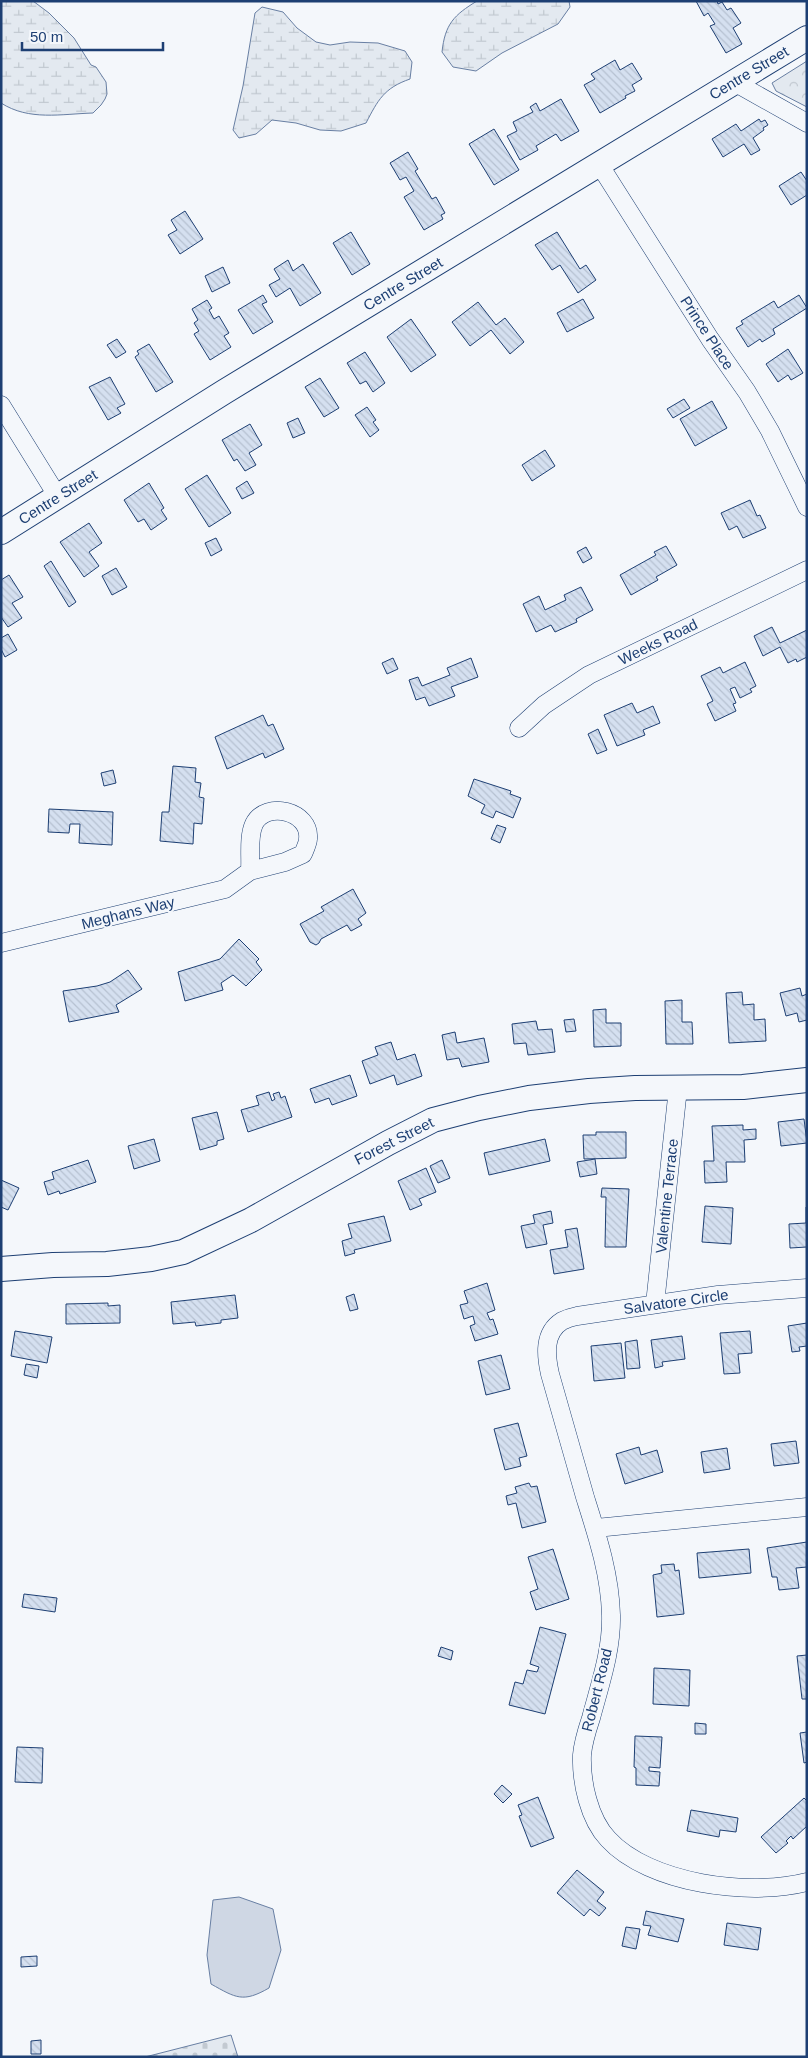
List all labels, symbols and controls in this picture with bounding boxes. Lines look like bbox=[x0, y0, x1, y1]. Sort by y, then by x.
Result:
scale bar bbox=[22, 20, 164, 52]
text: 50 m bbox=[30, 28, 63, 45]
street label: Centre Street bbox=[706, 42, 792, 103]
street label: Centre Street bbox=[360, 253, 446, 314]
street label: Prince Place bbox=[677, 293, 737, 373]
street label: Centre Street bbox=[15, 465, 101, 527]
street label: Weeks Road bbox=[616, 615, 700, 668]
street label: Meghans Way bbox=[80, 893, 177, 932]
street label: Forest Street bbox=[351, 1113, 437, 1168]
street label: Valentine Terrace bbox=[652, 1138, 681, 1254]
street label: Salvatore Circle bbox=[622, 1286, 730, 1317]
street label: Robert Road bbox=[578, 1647, 615, 1733]

